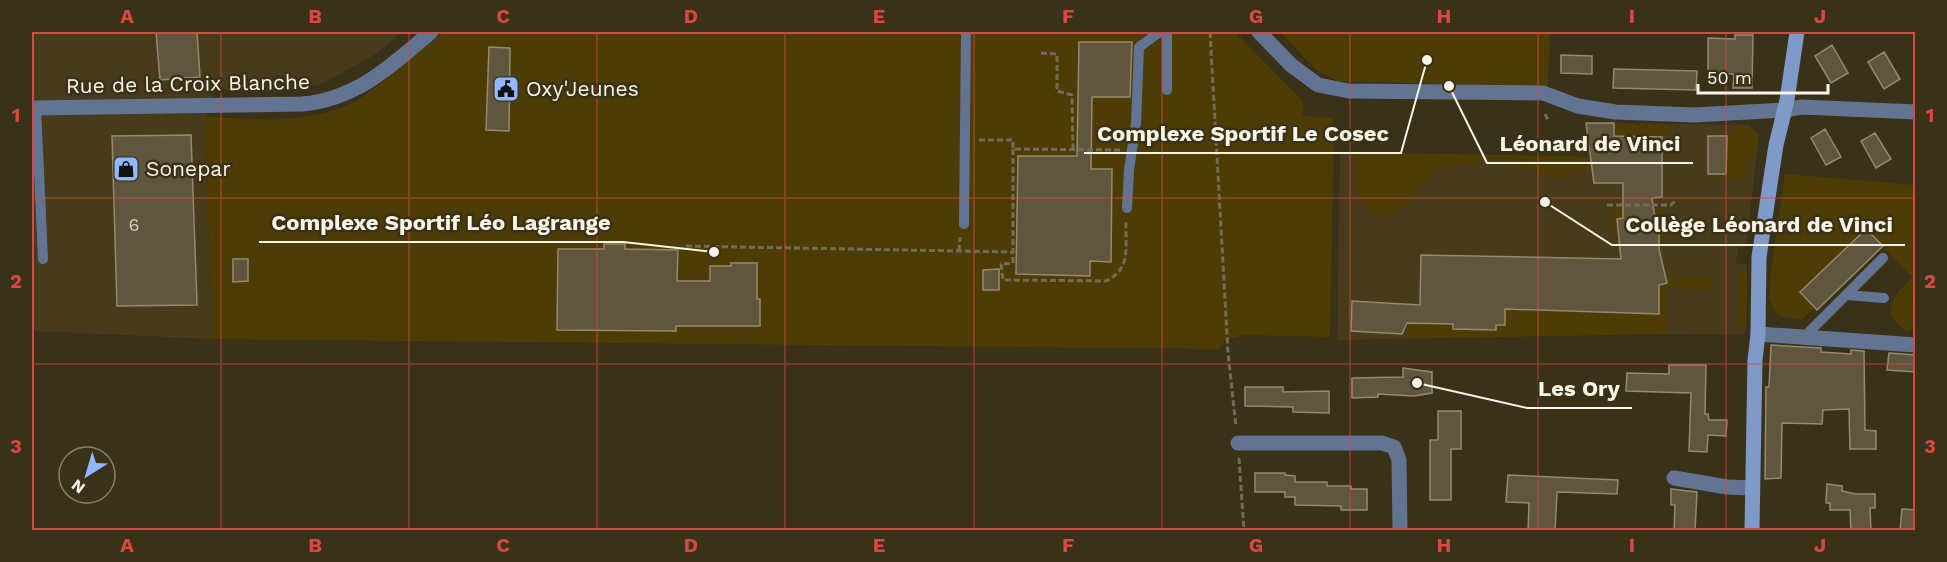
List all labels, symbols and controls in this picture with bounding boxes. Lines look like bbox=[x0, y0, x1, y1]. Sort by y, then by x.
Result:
text: A bbox=[120, 4, 134, 28]
text: B bbox=[308, 4, 322, 28]
text: C bbox=[496, 4, 510, 28]
text: D bbox=[684, 4, 698, 28]
text: E bbox=[873, 4, 885, 28]
text: F bbox=[1062, 4, 1074, 28]
text: G bbox=[1249, 4, 1263, 28]
text: H bbox=[1437, 4, 1451, 28]
text: I bbox=[1629, 4, 1635, 28]
text: J bbox=[1814, 4, 1826, 28]
scale bar bbox=[1698, 57, 1828, 95]
text: 50 m bbox=[1707, 67, 1752, 88]
street label: Rue de la Croix Blanche bbox=[66, 69, 310, 98]
public building icon: Oxy'Jeunes bbox=[491, 74, 521, 104]
place label: Oxy'Jeunes bbox=[526, 76, 639, 101]
text: 1 bbox=[12, 103, 20, 127]
text: 1 bbox=[1926, 103, 1934, 127]
callout: Complexe Sportif Le Cosec bbox=[1084, 113, 1401, 153]
text: Complexe Sportif Le Cosec bbox=[1097, 121, 1389, 146]
callout: Léonard de Vinci bbox=[1487, 123, 1693, 163]
text: Léonard de Vinci bbox=[1500, 131, 1680, 156]
shop icon: Sonepar bbox=[111, 154, 141, 184]
place label: Sonepar bbox=[146, 156, 231, 181]
callout: Complexe Sportif Léo Lagrange bbox=[259, 202, 623, 242]
callout: Collège Léonard de Vinci bbox=[1612, 205, 1905, 245]
text: Complexe Sportif Léo Lagrange bbox=[271, 210, 611, 235]
text: Collège Léonard de Vinci bbox=[1625, 212, 1893, 237]
house number: 6 bbox=[129, 214, 139, 235]
text: 2 bbox=[10, 269, 22, 293]
text: 2 bbox=[1924, 269, 1936, 293]
callout: Les Ory bbox=[1527, 368, 1632, 408]
text: Les Ory bbox=[1538, 376, 1621, 401]
text: 3 bbox=[10, 434, 22, 458]
text: 3 bbox=[1924, 434, 1936, 458]
north arrow bbox=[57, 445, 117, 505]
text: N bbox=[68, 475, 89, 498]
text: A bbox=[120, 533, 134, 557]
text: B bbox=[308, 533, 322, 557]
text: C bbox=[496, 533, 510, 557]
text: D bbox=[684, 533, 698, 557]
text: E bbox=[873, 533, 885, 557]
text: F bbox=[1062, 533, 1074, 557]
text: G bbox=[1249, 533, 1263, 557]
text: H bbox=[1437, 533, 1451, 557]
text: I bbox=[1629, 533, 1635, 557]
text: J bbox=[1814, 533, 1826, 557]

